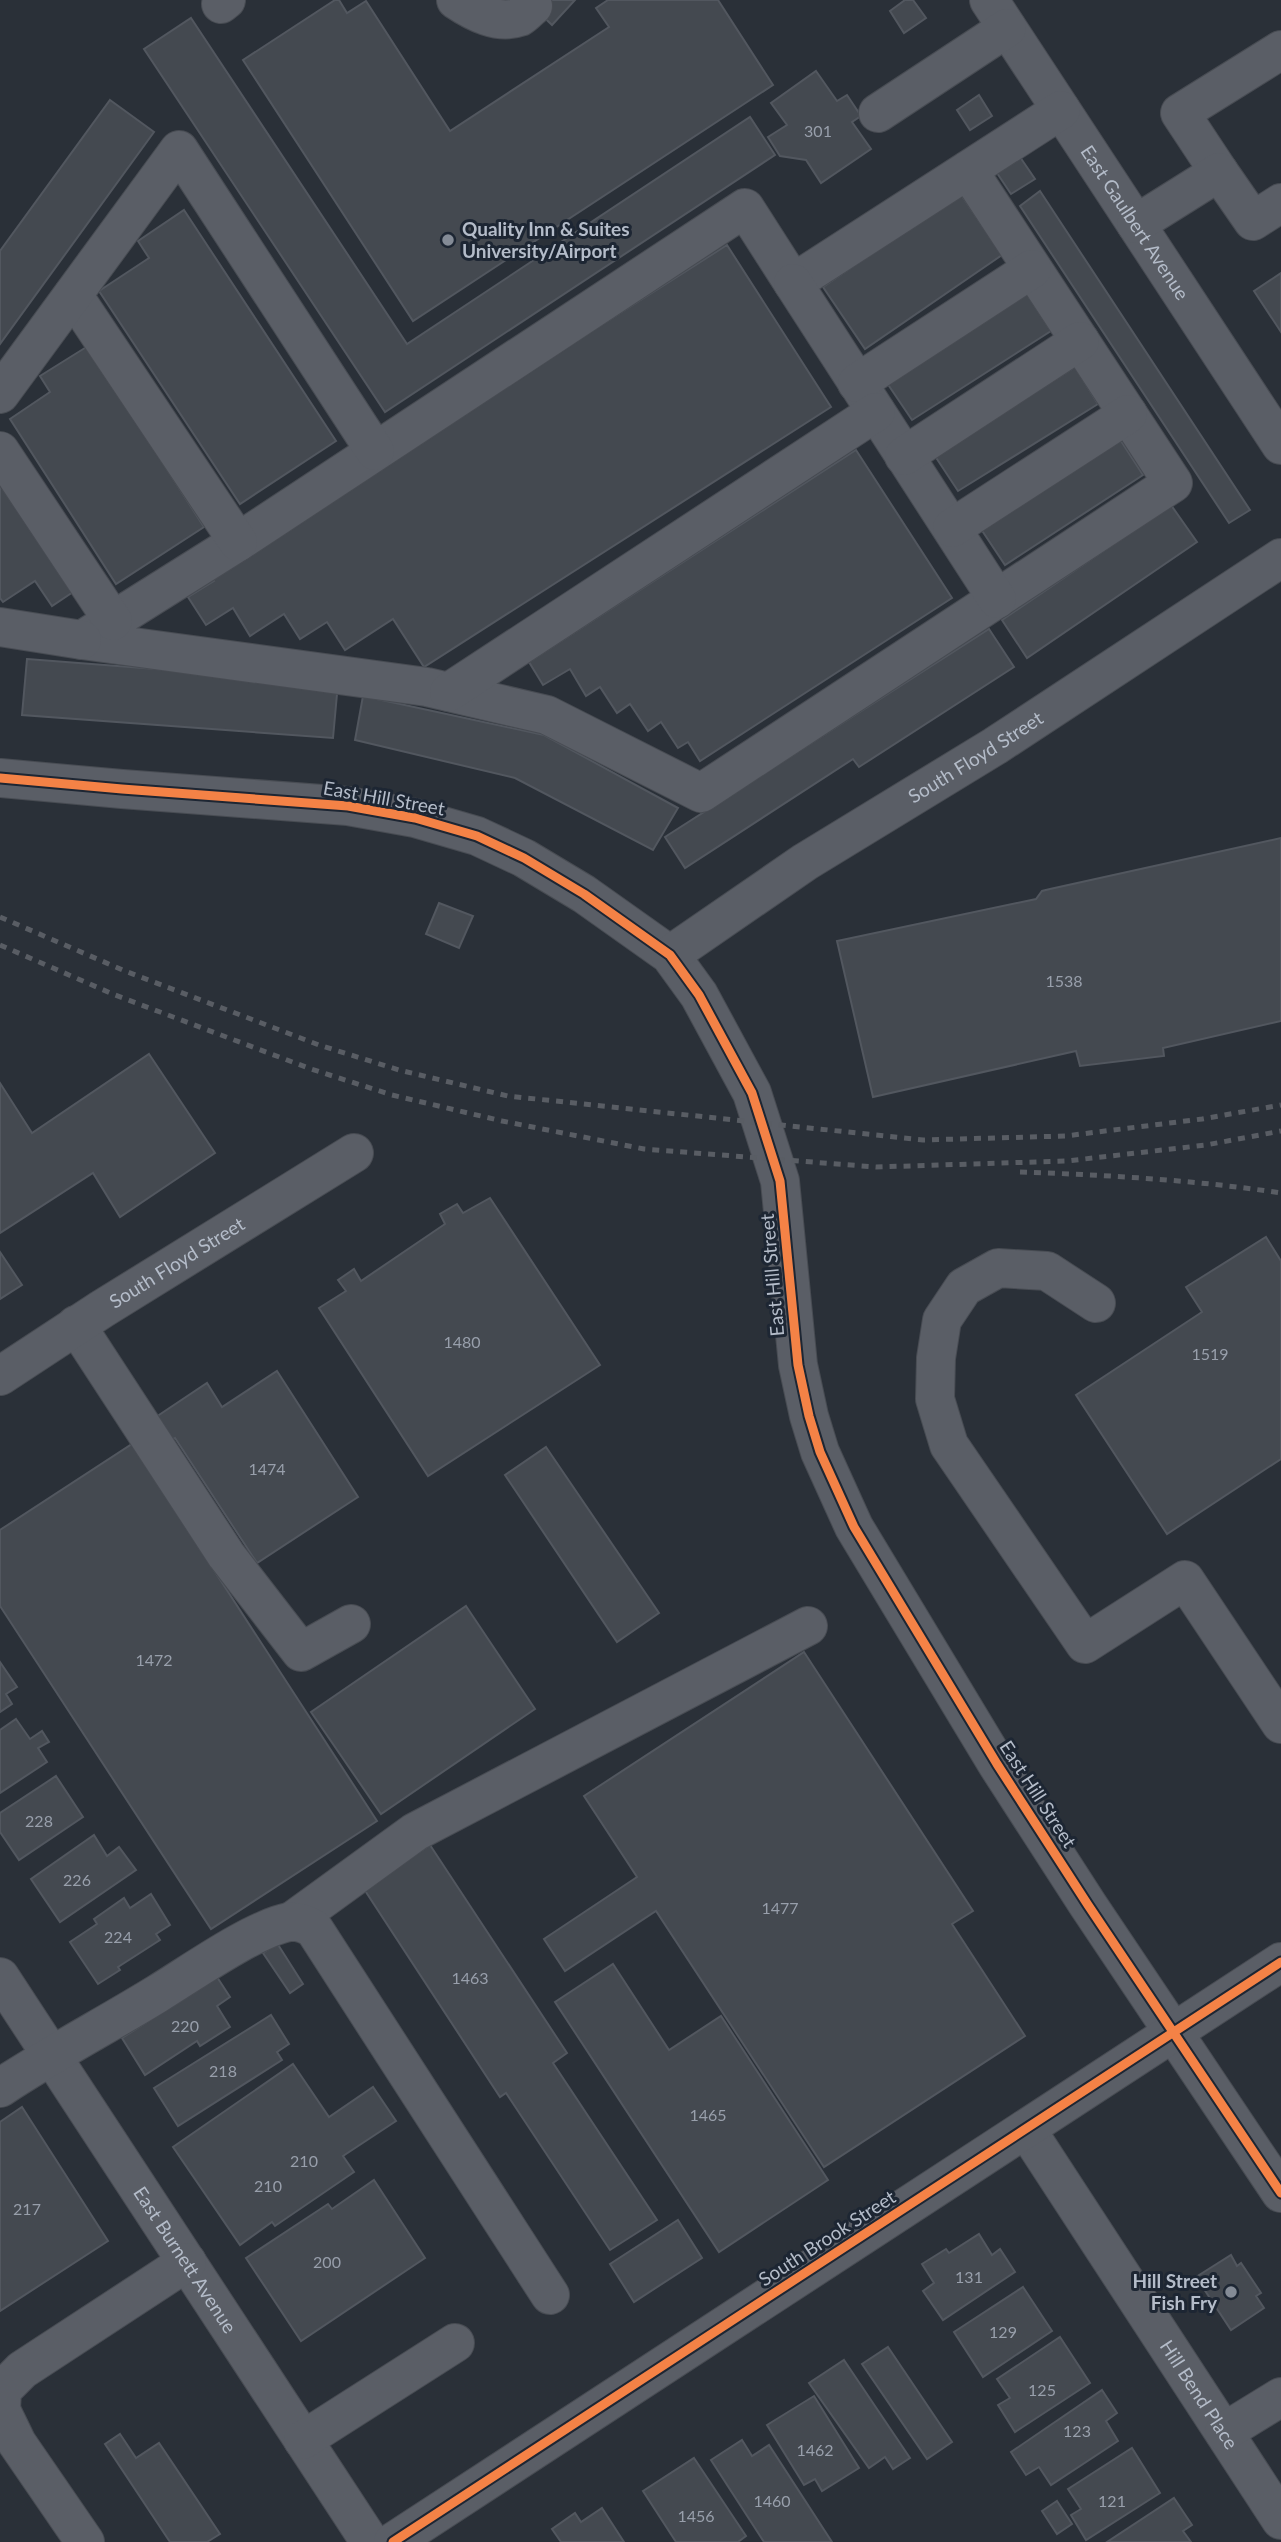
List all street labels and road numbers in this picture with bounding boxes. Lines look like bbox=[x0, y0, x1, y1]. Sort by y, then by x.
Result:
street label: East Gaulbert Avenue bbox=[1076, 140, 1194, 304]
street label: South Floyd Street bbox=[904, 706, 1047, 807]
street label: East Hill Street bbox=[322, 776, 447, 820]
street label: South Floyd Street bbox=[105, 1212, 248, 1313]
street label: East Hill Street bbox=[755, 1213, 788, 1337]
street label: East Hill Street bbox=[995, 1736, 1082, 1852]
street label: East Burnett Avenue bbox=[129, 2182, 242, 2337]
street label: South Brook Street bbox=[754, 2185, 900, 2290]
street label: Hill Bend Place bbox=[1156, 2335, 1243, 2453]

